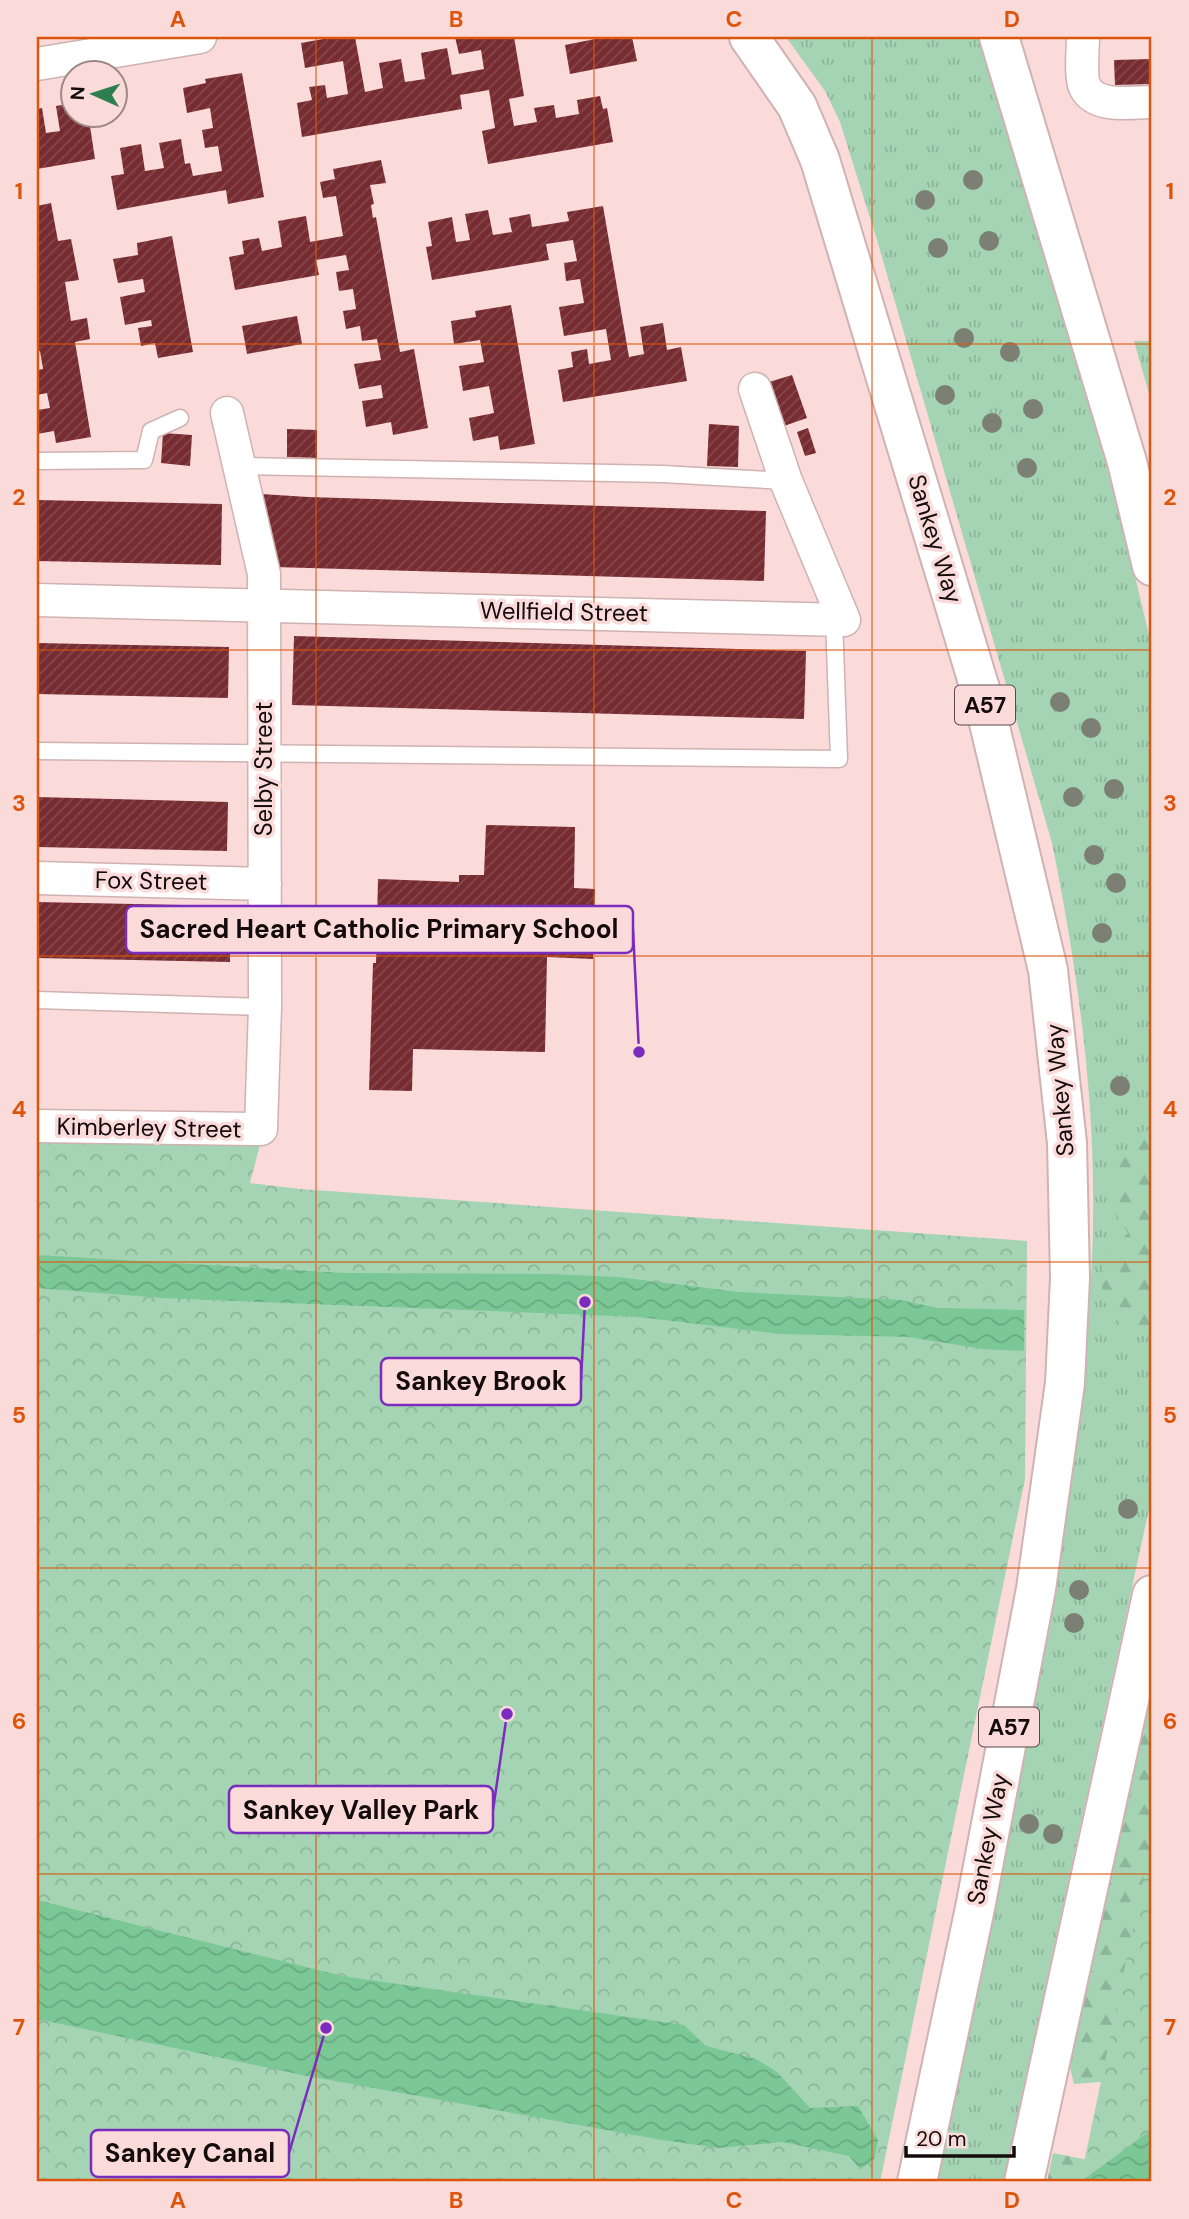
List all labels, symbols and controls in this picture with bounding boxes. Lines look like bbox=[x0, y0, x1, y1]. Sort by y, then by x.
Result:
text: A bbox=[170, 4, 186, 34]
text: B bbox=[449, 4, 463, 34]
text: C bbox=[726, 4, 742, 34]
text: D bbox=[1004, 4, 1020, 34]
north arrow bbox=[60, 60, 130, 130]
text: N bbox=[65, 86, 90, 101]
text: 1 bbox=[15, 176, 23, 206]
text: 1 bbox=[1166, 176, 1174, 206]
street label: Sankey Way bbox=[901, 471, 970, 607]
text: 2 bbox=[12, 482, 26, 512]
text: 2 bbox=[1163, 482, 1177, 512]
street label: Wellfield Street bbox=[480, 595, 648, 628]
road number: A57 bbox=[955, 685, 1015, 724]
street label: Selby Street bbox=[248, 702, 279, 836]
text: 3 bbox=[12, 788, 26, 818]
text: 3 bbox=[1163, 788, 1177, 818]
street label: Fox Street bbox=[95, 864, 207, 897]
callout: Sacred Heart Catholic Primary School bbox=[126, 906, 633, 953]
text: Sacred Heart Catholic Primary School bbox=[140, 912, 618, 946]
street label: Sankey Way bbox=[1038, 1022, 1081, 1158]
text: 4 bbox=[12, 1094, 27, 1124]
text: 4 bbox=[1163, 1094, 1178, 1124]
street label: Kimberley Street bbox=[56, 1110, 242, 1145]
callout: Sankey Brook bbox=[381, 1358, 581, 1405]
text: Sankey Brook bbox=[395, 1364, 567, 1398]
text: 5 bbox=[12, 1400, 26, 1430]
text: 5 bbox=[1163, 1400, 1177, 1430]
text: 6 bbox=[12, 1706, 26, 1736]
text: 6 bbox=[1163, 1706, 1177, 1736]
road number: A57 bbox=[979, 1708, 1039, 1746]
street label: Sankey Way bbox=[960, 1771, 1015, 1907]
callout: Sankey Valley Park bbox=[229, 1786, 493, 1833]
text: Sankey Valley Park bbox=[243, 1793, 479, 1827]
text: 7 bbox=[13, 2012, 25, 2042]
text: 7 bbox=[1164, 2012, 1176, 2042]
scale bar bbox=[906, 2114, 1014, 2158]
text: 20 m bbox=[916, 2125, 967, 2153]
callout: Sankey Canal bbox=[91, 2130, 289, 2177]
text: Sankey Canal bbox=[105, 2136, 275, 2170]
text: A bbox=[170, 2185, 186, 2215]
text: B bbox=[449, 2185, 463, 2215]
text: C bbox=[726, 2185, 742, 2215]
text: D bbox=[1004, 2185, 1020, 2215]

